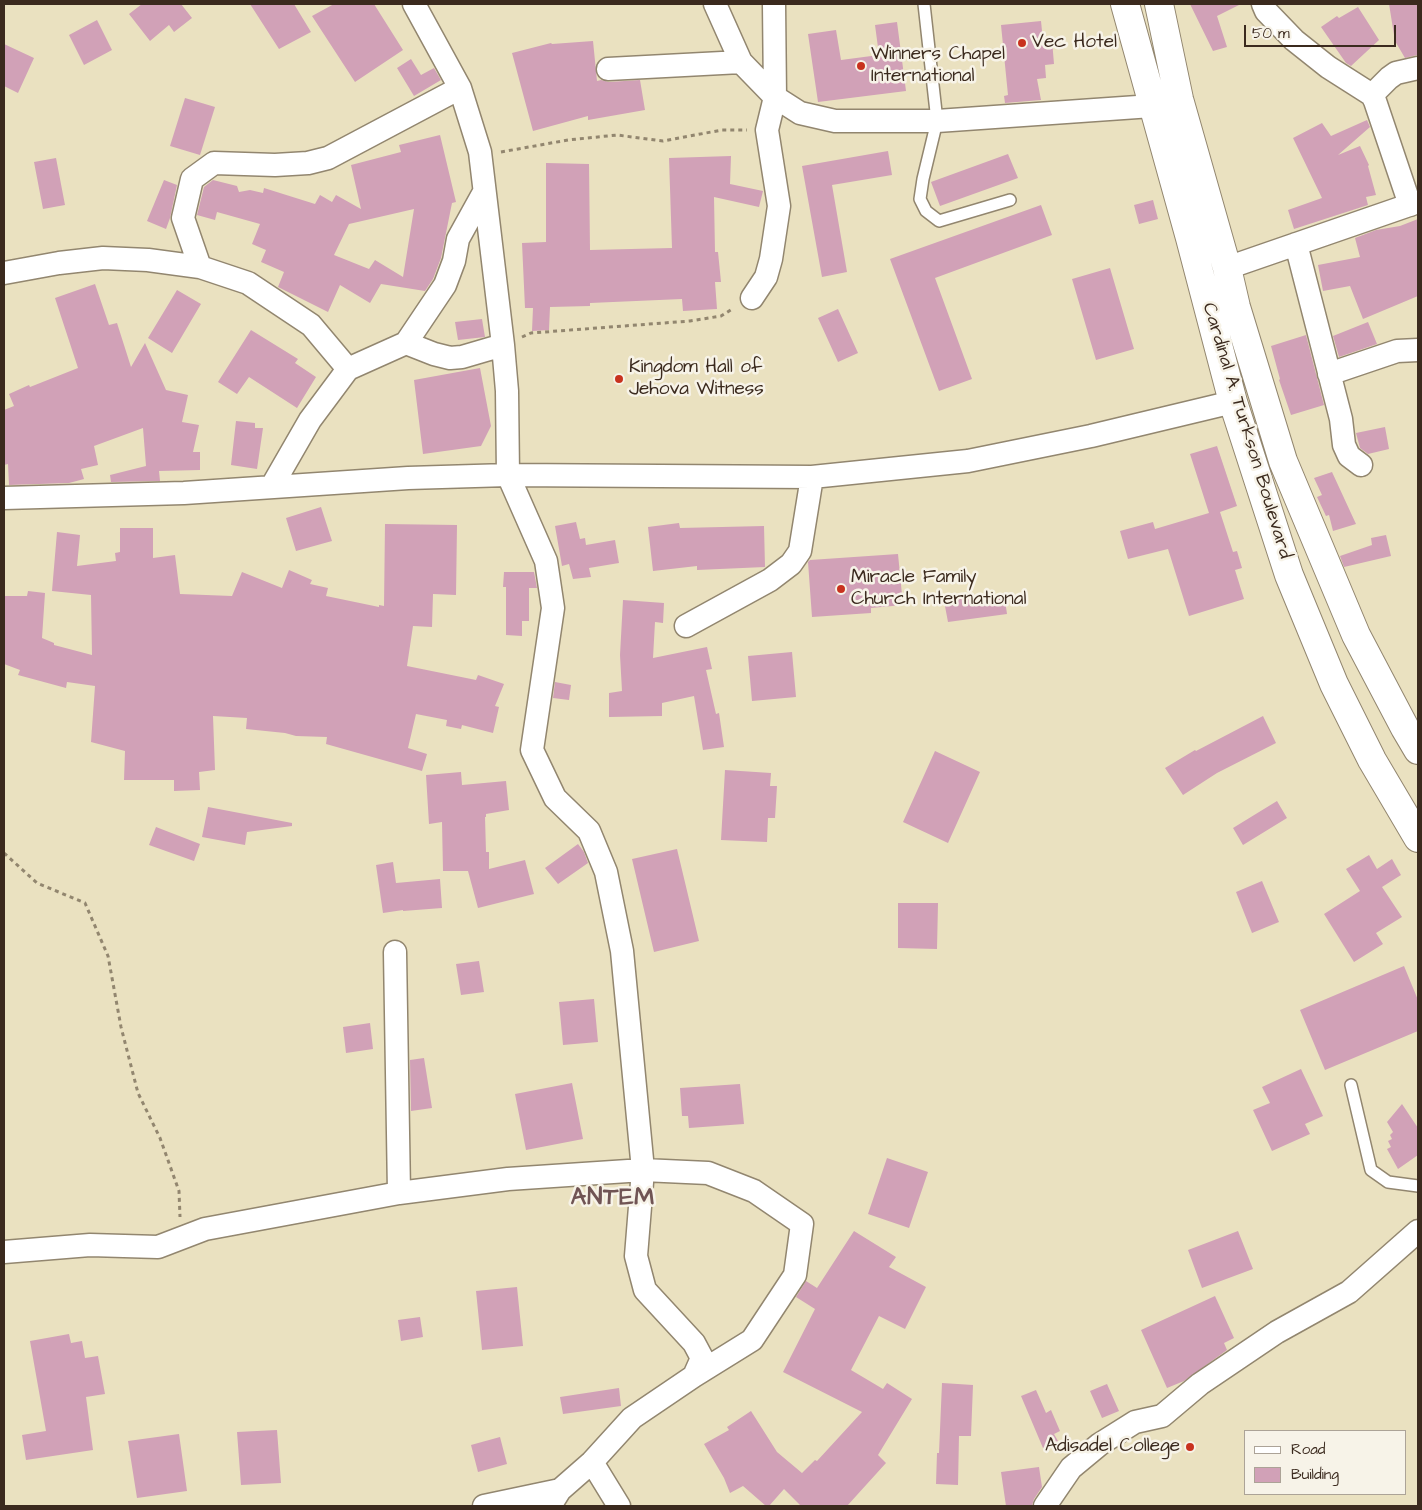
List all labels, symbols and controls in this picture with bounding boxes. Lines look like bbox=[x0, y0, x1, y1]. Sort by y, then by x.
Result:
scale bar bbox=[1247, 15, 1400, 47]
text: 50 m bbox=[1252, 23, 1290, 44]
place label: Vec Hotel bbox=[1032, 32, 1117, 54]
marker: Vec Hotel bbox=[1016, 37, 1028, 49]
place label: Winners Chapel International bbox=[871, 44, 1005, 88]
marker: Winners Chapel International bbox=[855, 60, 867, 72]
street label: Cardinal A. Turkson Boulevard bbox=[1196, 300, 1296, 562]
place label: Kingdom Hall of Jehova Witness bbox=[629, 357, 764, 401]
marker: Kingdom Hall of Jehova Witness bbox=[613, 373, 625, 385]
place label: Miracle Family Church International bbox=[851, 567, 1026, 611]
marker: Miracle Family Church International bbox=[835, 583, 847, 595]
district label: ANTEM bbox=[570, 1185, 656, 1213]
legend bbox=[1244, 1430, 1407, 1495]
place label: Adisadel College bbox=[1045, 1436, 1180, 1458]
text: Road bbox=[1291, 1439, 1325, 1460]
marker: Adisadel College bbox=[1184, 1441, 1196, 1453]
text: Building bbox=[1291, 1464, 1339, 1485]

